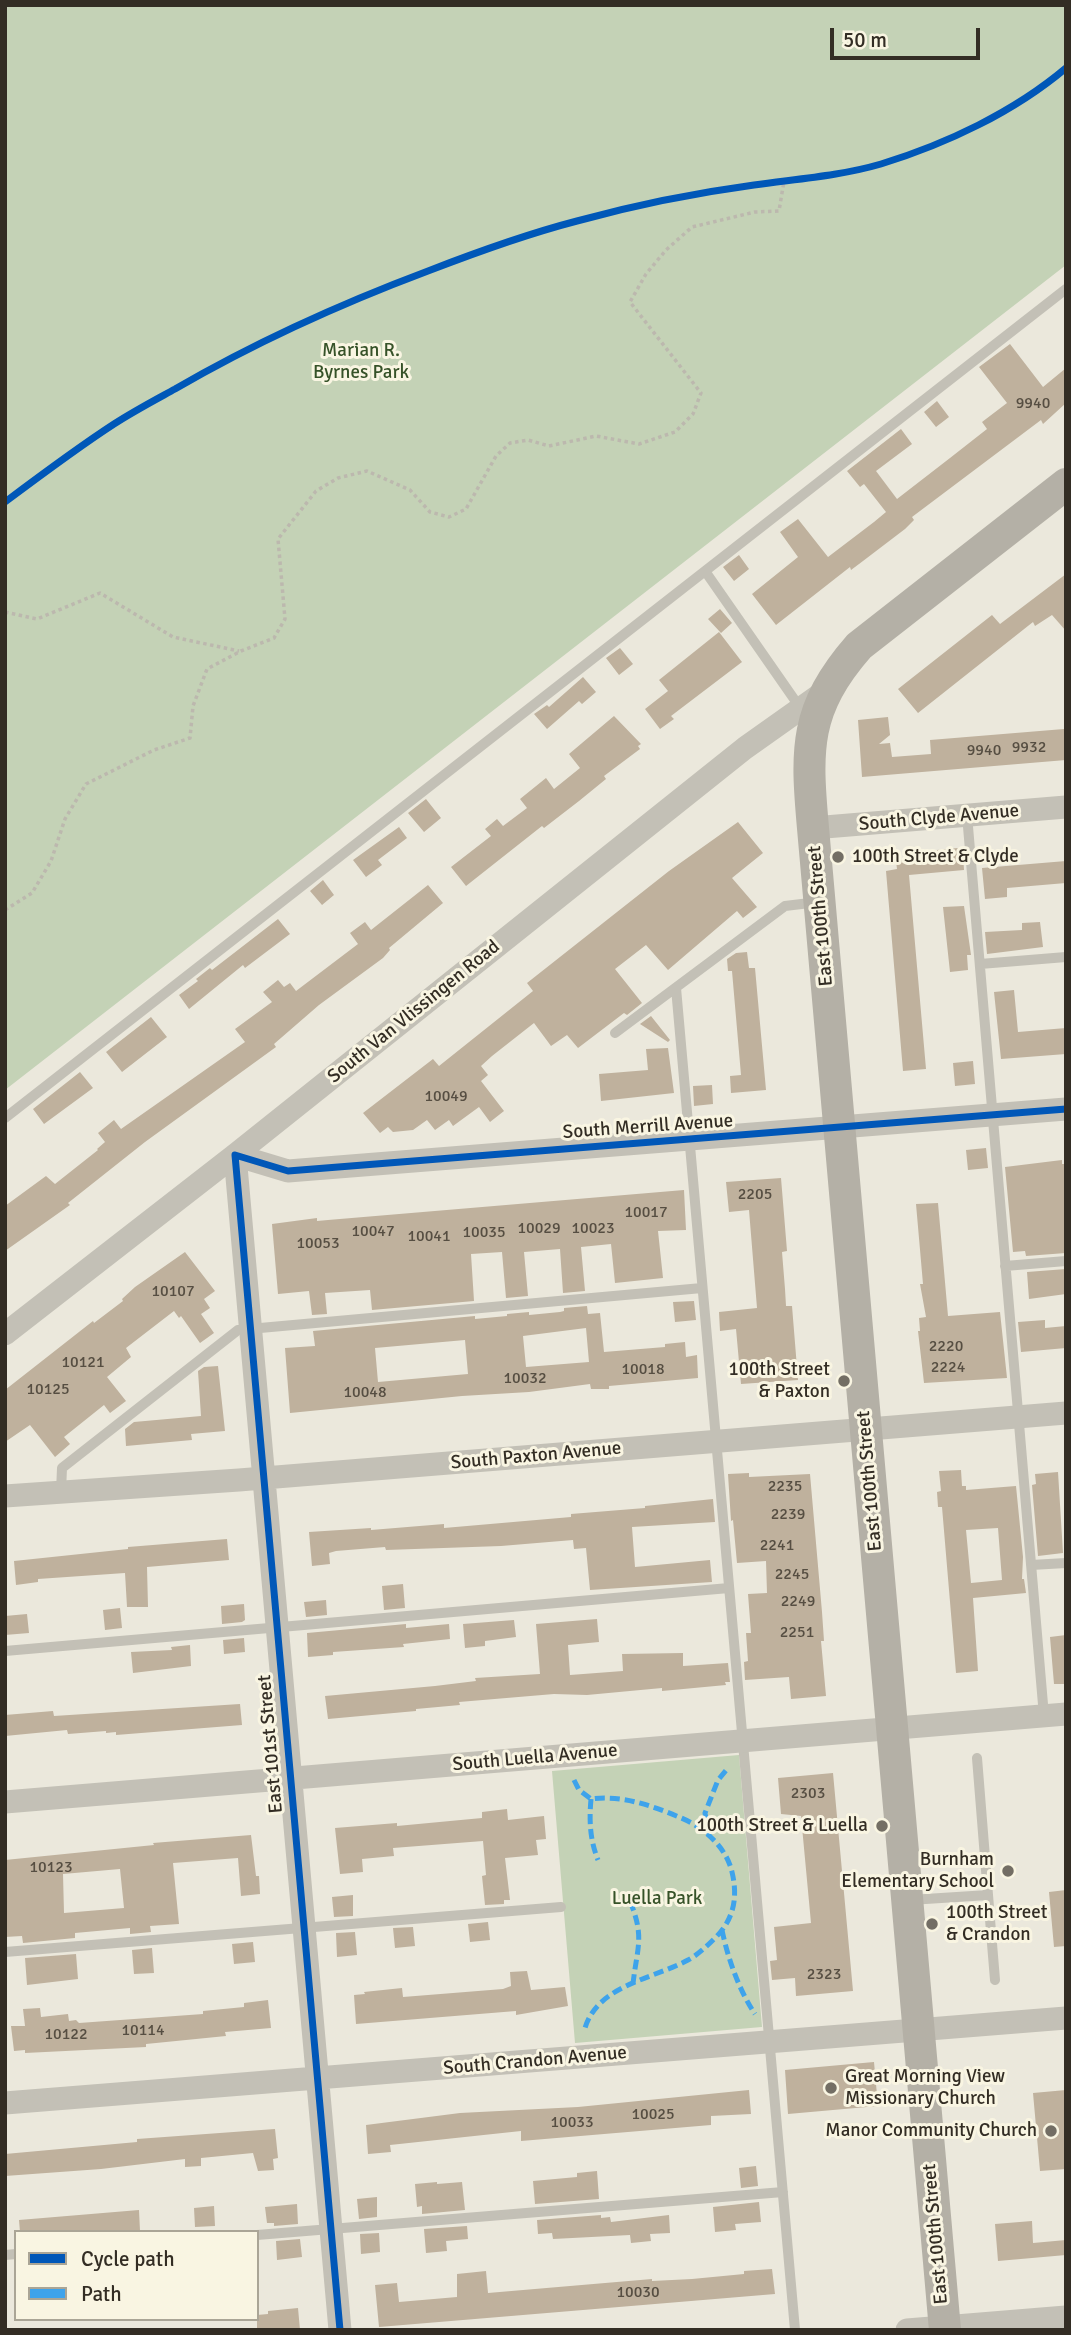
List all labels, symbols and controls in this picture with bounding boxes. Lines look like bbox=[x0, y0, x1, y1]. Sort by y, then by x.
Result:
scale bar bbox=[833, 14, 984, 58]
text: 50 m bbox=[843, 27, 887, 53]
park label: Marian R. Byrnes Park bbox=[313, 340, 409, 384]
house number: 9940 bbox=[1016, 394, 1050, 414]
house number: 9932 bbox=[1012, 738, 1046, 758]
house number: 9940 bbox=[967, 741, 1001, 761]
street label: South Clyde Avenue bbox=[858, 800, 1020, 836]
street label: East 100th Street bbox=[804, 845, 838, 987]
place label: 100th Street & Clyde bbox=[852, 846, 1019, 868]
marker: 100th Street & Clyde bbox=[830, 849, 846, 865]
street label: South Van Vlissingen Road bbox=[323, 936, 505, 1088]
house number: 10049 bbox=[424, 1087, 468, 1107]
street label: South Merrill Avenue bbox=[562, 1110, 734, 1144]
house number: 2205 bbox=[738, 1185, 772, 1205]
house number: 10017 bbox=[624, 1203, 668, 1223]
house number: 10029 bbox=[517, 1219, 561, 1239]
house number: 10023 bbox=[571, 1219, 615, 1239]
house number: 10047 bbox=[351, 1222, 395, 1242]
house number: 10035 bbox=[462, 1223, 506, 1243]
house number: 10041 bbox=[407, 1227, 451, 1247]
house number: 10053 bbox=[296, 1234, 340, 1254]
house number: 10107 bbox=[151, 1282, 195, 1302]
house number: 2220 bbox=[929, 1337, 963, 1357]
house number: 10121 bbox=[61, 1353, 105, 1373]
house number: 2224 bbox=[931, 1358, 965, 1378]
place label: 100th Street & Paxton bbox=[729, 1359, 830, 1403]
house number: 10018 bbox=[621, 1360, 665, 1380]
house number: 10032 bbox=[503, 1369, 547, 1389]
marker: 100th Street & Paxton bbox=[836, 1373, 852, 1389]
house number: 10125 bbox=[26, 1380, 70, 1400]
house number: 10048 bbox=[343, 1383, 387, 1403]
street label: East 100th Street bbox=[853, 1410, 887, 1552]
street label: South Paxton Avenue bbox=[450, 1437, 622, 1475]
house number: 2235 bbox=[768, 1477, 802, 1497]
house number: 2239 bbox=[771, 1505, 805, 1525]
house number: 2241 bbox=[760, 1536, 794, 1556]
house number: 2245 bbox=[775, 1565, 809, 1585]
house number: 2249 bbox=[781, 1592, 815, 1612]
house number: 2251 bbox=[780, 1623, 814, 1643]
street label: East 101st Street bbox=[254, 1674, 288, 1814]
street label: South Luella Avenue bbox=[452, 1739, 618, 1777]
house number: 2303 bbox=[791, 1784, 825, 1804]
place label: 100th Street & Luella bbox=[696, 1815, 868, 1837]
marker: 100th Street & Luella bbox=[874, 1818, 890, 1834]
place label: Burnham Elementary School bbox=[841, 1849, 994, 1893]
house number: 10123 bbox=[29, 1858, 73, 1878]
marker: Burnham Elementary School bbox=[1000, 1863, 1016, 1879]
park label: Luella Park bbox=[612, 1888, 702, 1910]
place label: 100th Street & Crandon bbox=[946, 1902, 1047, 1946]
marker: 100th Street & Crandon bbox=[924, 1916, 940, 1932]
house number: 2323 bbox=[807, 1965, 841, 1985]
house number: 10114 bbox=[121, 2021, 165, 2041]
house number: 10122 bbox=[44, 2025, 88, 2045]
street label: South Crandon Avenue bbox=[442, 2042, 628, 2080]
place label: Great Morning View Missionary Church bbox=[845, 2066, 1005, 2110]
marker: Great Morning View Missionary Church bbox=[823, 2080, 839, 2096]
house number: 10025 bbox=[631, 2105, 675, 2125]
house number: 10033 bbox=[550, 2113, 594, 2133]
place label: Manor Community Church bbox=[825, 2120, 1037, 2142]
marker: Manor Community Church bbox=[1043, 2123, 1059, 2139]
street label: East 100th Street bbox=[919, 2163, 953, 2305]
legend bbox=[14, 2230, 259, 2321]
text: Cycle path bbox=[81, 2246, 175, 2272]
text: Path bbox=[81, 2281, 122, 2307]
house number: 10030 bbox=[616, 2283, 660, 2303]

